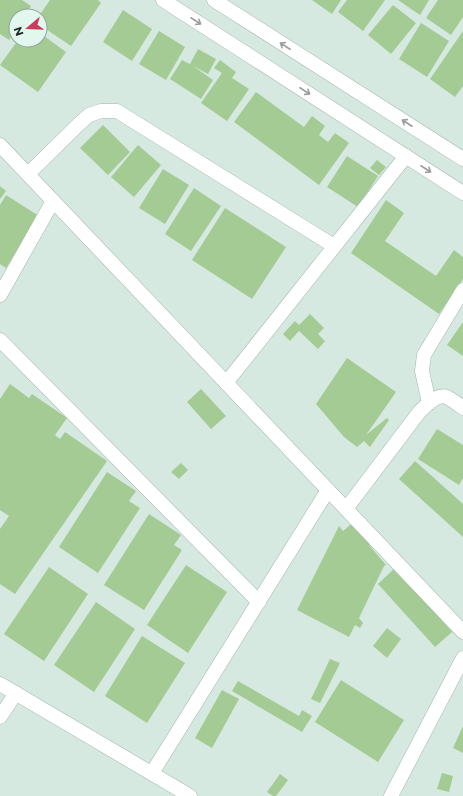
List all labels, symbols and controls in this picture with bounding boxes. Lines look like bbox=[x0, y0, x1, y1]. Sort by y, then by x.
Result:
north arrow bbox=[8, 8, 48, 48]
one-way arrow bbox=[190, 17, 201, 25]
text: N bbox=[10, 25, 27, 38]
one-way arrow bbox=[279, 41, 291, 49]
one-way arrow bbox=[299, 88, 311, 96]
one-way arrow bbox=[401, 119, 412, 127]
one-way arrow bbox=[420, 165, 431, 173]

